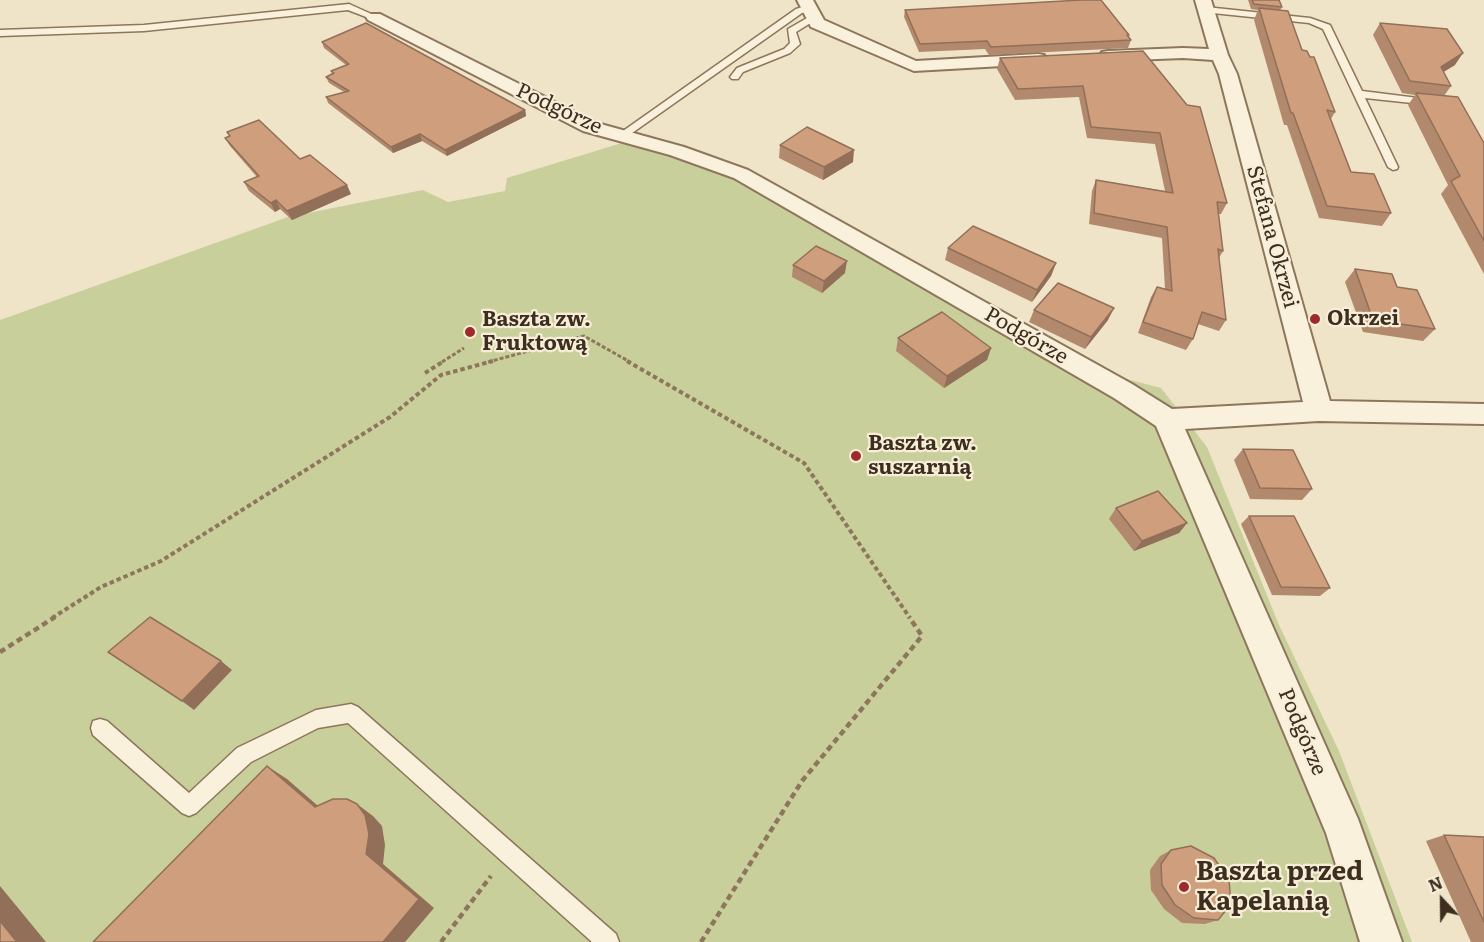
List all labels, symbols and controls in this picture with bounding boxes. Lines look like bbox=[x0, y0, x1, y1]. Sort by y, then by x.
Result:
street label: Podgórze bbox=[512, 78, 606, 140]
street label: Stefana Okrzei bbox=[1241, 163, 1303, 311]
street label: Podgórze bbox=[980, 302, 1072, 370]
place label: Okrzei bbox=[1327, 306, 1399, 332]
place label: Baszta zw. Fruktową bbox=[482, 307, 591, 357]
marker: Okrzei bbox=[1308, 312, 1322, 326]
marker: Baszta zw. Fruktową bbox=[463, 325, 477, 339]
place label: Baszta zw. suszarnią bbox=[868, 431, 977, 481]
marker: Baszta zw. suszarnią bbox=[849, 449, 863, 463]
street label: Podgórze bbox=[1272, 685, 1332, 779]
place label: Baszta przed Kapelanią bbox=[1196, 856, 1363, 918]
north arrow bbox=[1412, 870, 1472, 930]
text: N bbox=[1425, 870, 1446, 897]
marker: Baszta przed Kapelanią bbox=[1177, 880, 1191, 894]

